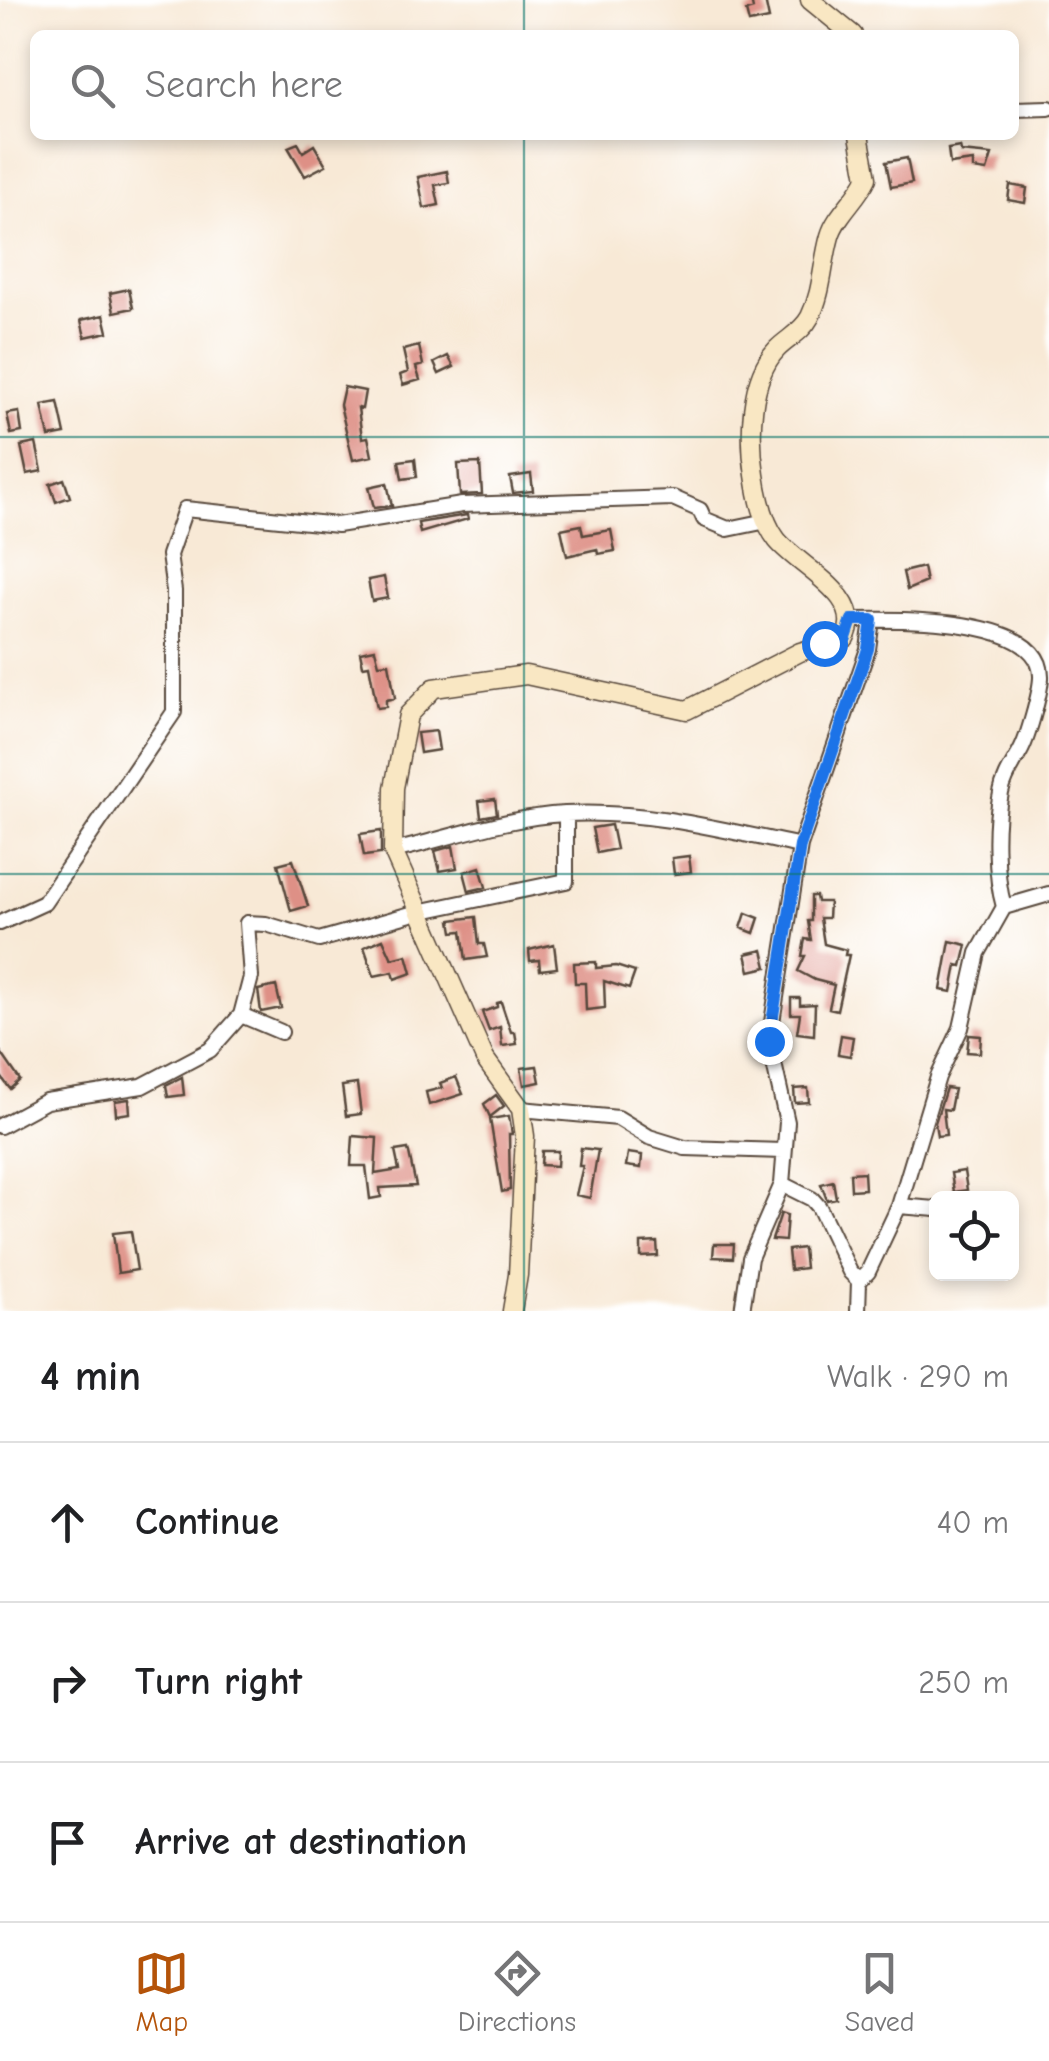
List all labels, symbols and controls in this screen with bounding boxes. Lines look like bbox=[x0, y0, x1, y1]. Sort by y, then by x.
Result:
search box bbox=[30, 30, 1019, 140]
icon: search bbox=[65, 58, 120, 113]
text: Search here bbox=[145, 63, 343, 107]
route start bbox=[802, 621, 848, 667]
route end bbox=[747, 1019, 793, 1065]
map controls bbox=[929, 1191, 1019, 1281]
button: locate bbox=[929, 1191, 1019, 1281]
text: 4 min bbox=[40, 1352, 141, 1401]
text: Walk · 290 m bbox=[827, 1358, 1009, 1395]
icon: ahead bbox=[40, 1495, 95, 1550]
text: Continue bbox=[135, 1500, 279, 1544]
text: 40 m bbox=[937, 1504, 1009, 1541]
icon: right bbox=[40, 1655, 95, 1710]
text: Turn right bbox=[135, 1660, 302, 1704]
text: 250 m bbox=[918, 1664, 1009, 1701]
icon: arrive bbox=[40, 1815, 95, 1870]
text: Arrive at destination bbox=[135, 1820, 467, 1864]
tab: Map bbox=[134, 1946, 189, 2038]
tab: Directions bbox=[458, 1946, 576, 2038]
tab: Saved bbox=[845, 1946, 915, 2038]

